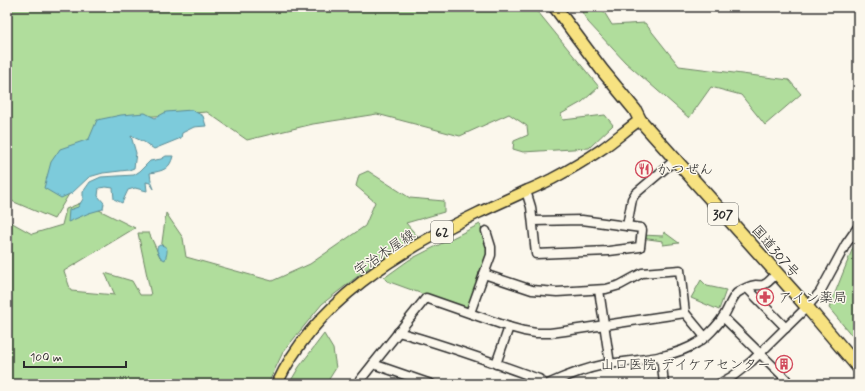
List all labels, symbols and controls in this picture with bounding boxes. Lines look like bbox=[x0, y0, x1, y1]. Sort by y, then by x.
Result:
restaurant icon: かつぜん bbox=[634, 159, 654, 179]
place label: かつぜん bbox=[657, 161, 713, 179]
road number: 307 bbox=[708, 203, 738, 225]
road number: 62 bbox=[431, 221, 453, 243]
street label: 国道307号 bbox=[747, 222, 803, 282]
street label: 宇治木屋線 bbox=[351, 226, 419, 280]
pharmacy icon: アイン薬局 bbox=[755, 287, 775, 307]
place label: アイン薬局 bbox=[778, 289, 847, 307]
scale bar bbox=[24, 343, 126, 369]
text: 100 m bbox=[30, 350, 62, 366]
building icon: 山口医院 デイケアセンター bbox=[774, 354, 794, 374]
place label: 山口医院 デイケアセンター bbox=[601, 356, 771, 374]

